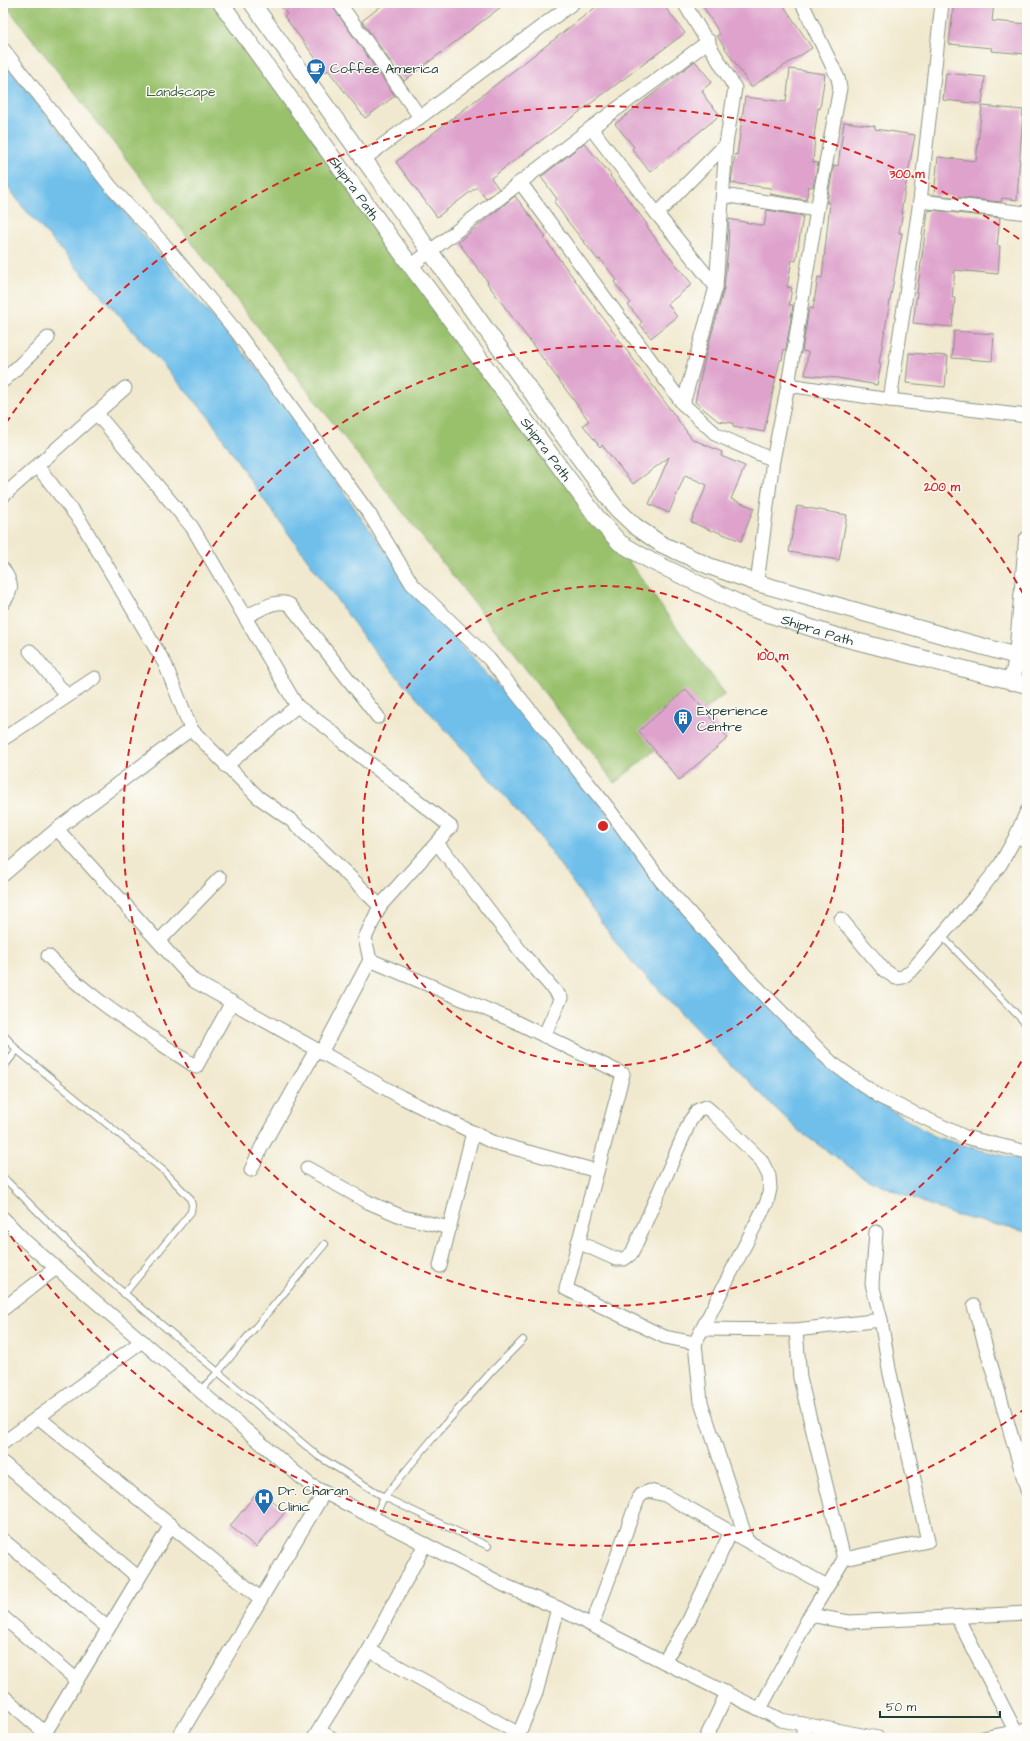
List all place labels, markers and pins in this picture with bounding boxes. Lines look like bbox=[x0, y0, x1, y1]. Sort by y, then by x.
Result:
cafe icon: Coffee America bbox=[305, 57, 327, 85]
place label: Coffee America bbox=[330, 59, 438, 79]
place label: Experience Centre bbox=[697, 701, 769, 737]
building icon: Experience Centre bbox=[672, 707, 694, 735]
centre of rings bbox=[596, 819, 610, 833]
place label: Dr. Charan Clinic bbox=[278, 1481, 348, 1517]
hospital icon: Dr. Charan Clinic bbox=[253, 1487, 275, 1515]

